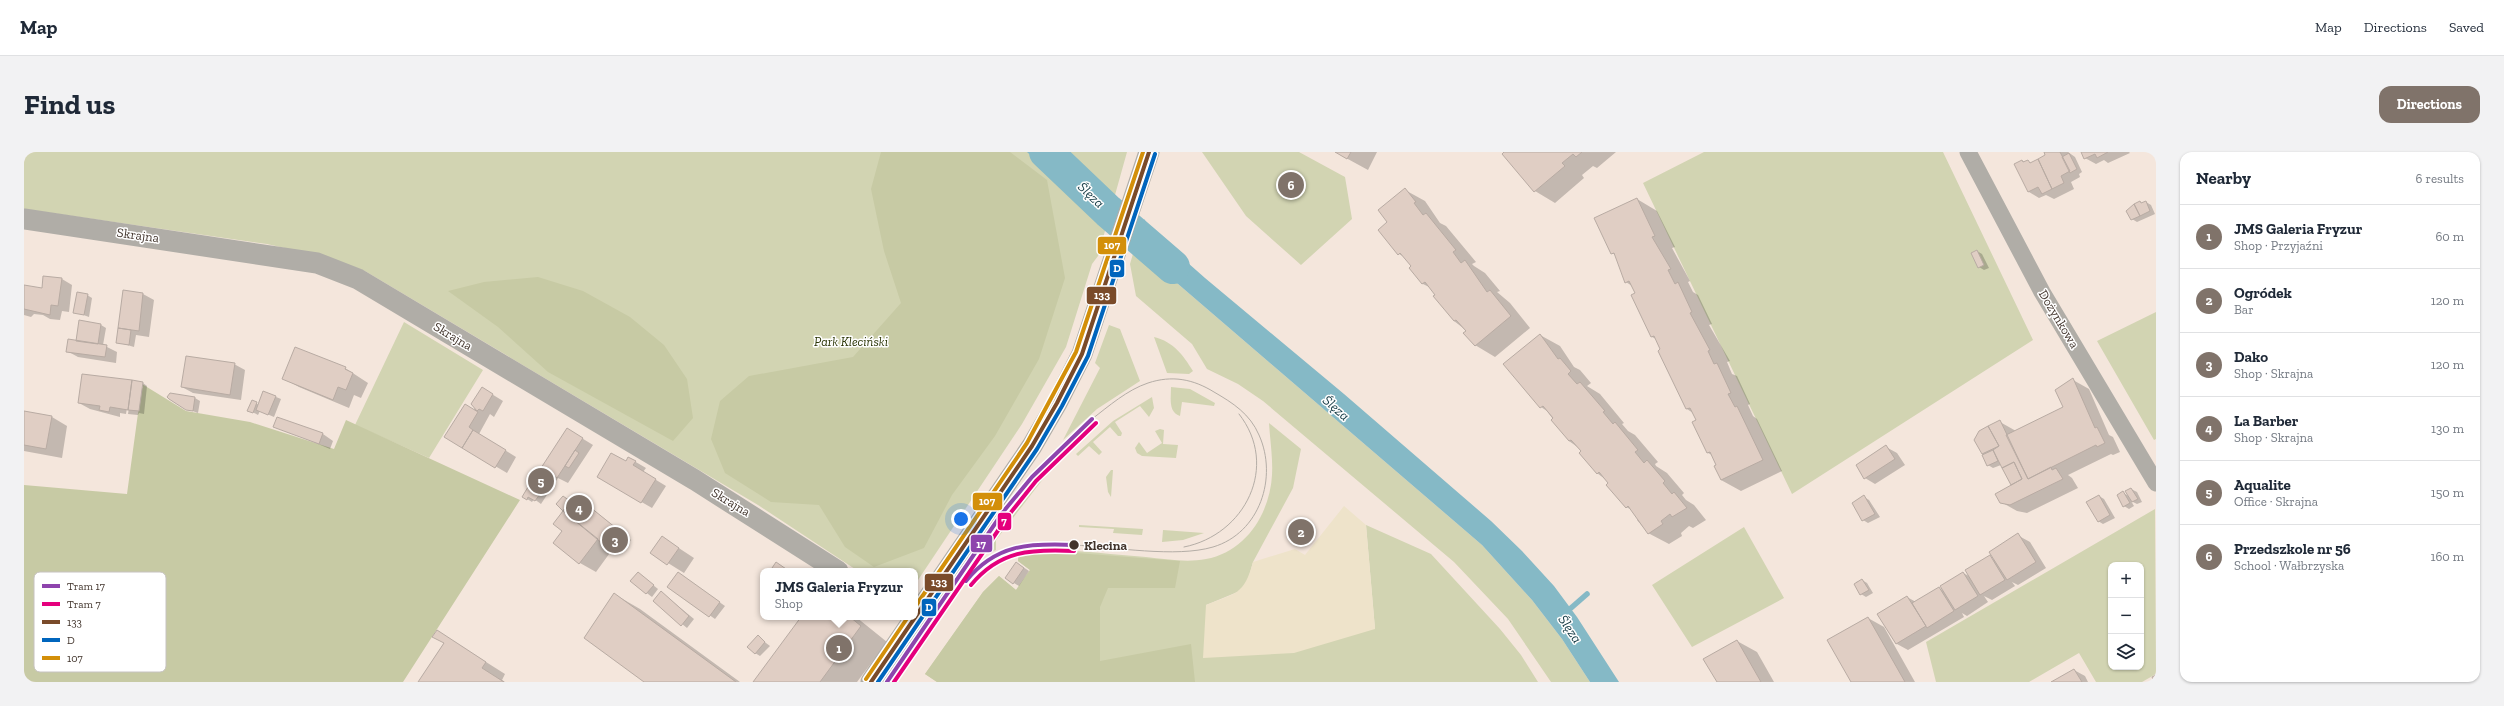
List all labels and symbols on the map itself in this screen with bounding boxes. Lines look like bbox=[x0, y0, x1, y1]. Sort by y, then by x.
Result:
pin: 6 bbox=[1278, 170, 1304, 200]
water label: Ślęza bbox=[1074, 178, 1108, 212]
street label: Skrajna bbox=[116, 225, 161, 246]
line badge: 107 bbox=[1097, 236, 1127, 255]
text: 107 bbox=[1104, 239, 1121, 252]
line badge: D bbox=[1109, 259, 1125, 278]
text: D bbox=[1113, 262, 1121, 275]
line badge: 133 bbox=[1086, 286, 1117, 305]
street label: Dożynkowa bbox=[2036, 287, 2083, 351]
text: 133 bbox=[1094, 289, 1110, 302]
street label: Skrajna bbox=[430, 319, 476, 355]
park label: Park Kleciński bbox=[814, 334, 888, 349]
water label: Ślęza bbox=[1319, 392, 1353, 424]
pin: 5 bbox=[528, 466, 554, 496]
street label: Skrajna bbox=[708, 485, 754, 521]
line badge: 107 bbox=[972, 492, 1003, 511]
pin: 4 bbox=[566, 493, 592, 523]
text: 107 bbox=[979, 495, 996, 508]
your location bbox=[951, 509, 971, 529]
line badge: 7 bbox=[997, 512, 1012, 531]
text: 7 bbox=[1001, 515, 1007, 528]
pin: 2 bbox=[1288, 517, 1314, 547]
pin: 3 bbox=[602, 525, 628, 555]
line badge: 17 bbox=[970, 534, 993, 553]
text: 17 bbox=[976, 538, 986, 551]
marker: Klecina bbox=[1067, 538, 1081, 552]
place label: Klecina bbox=[1084, 538, 1127, 553]
legend bbox=[34, 572, 166, 672]
line badge: 133 bbox=[924, 573, 954, 592]
text: 133 bbox=[931, 576, 947, 589]
text: Tram 17 bbox=[67, 580, 105, 593]
text: Tram 7 bbox=[67, 598, 101, 611]
line badge: D bbox=[921, 598, 937, 617]
text: D bbox=[925, 601, 933, 614]
water label: Ślęza bbox=[1555, 612, 1585, 646]
text: 133 bbox=[67, 616, 82, 629]
pin: 1 bbox=[826, 633, 852, 663]
text: D bbox=[67, 634, 75, 647]
text: 107 bbox=[67, 652, 83, 665]

